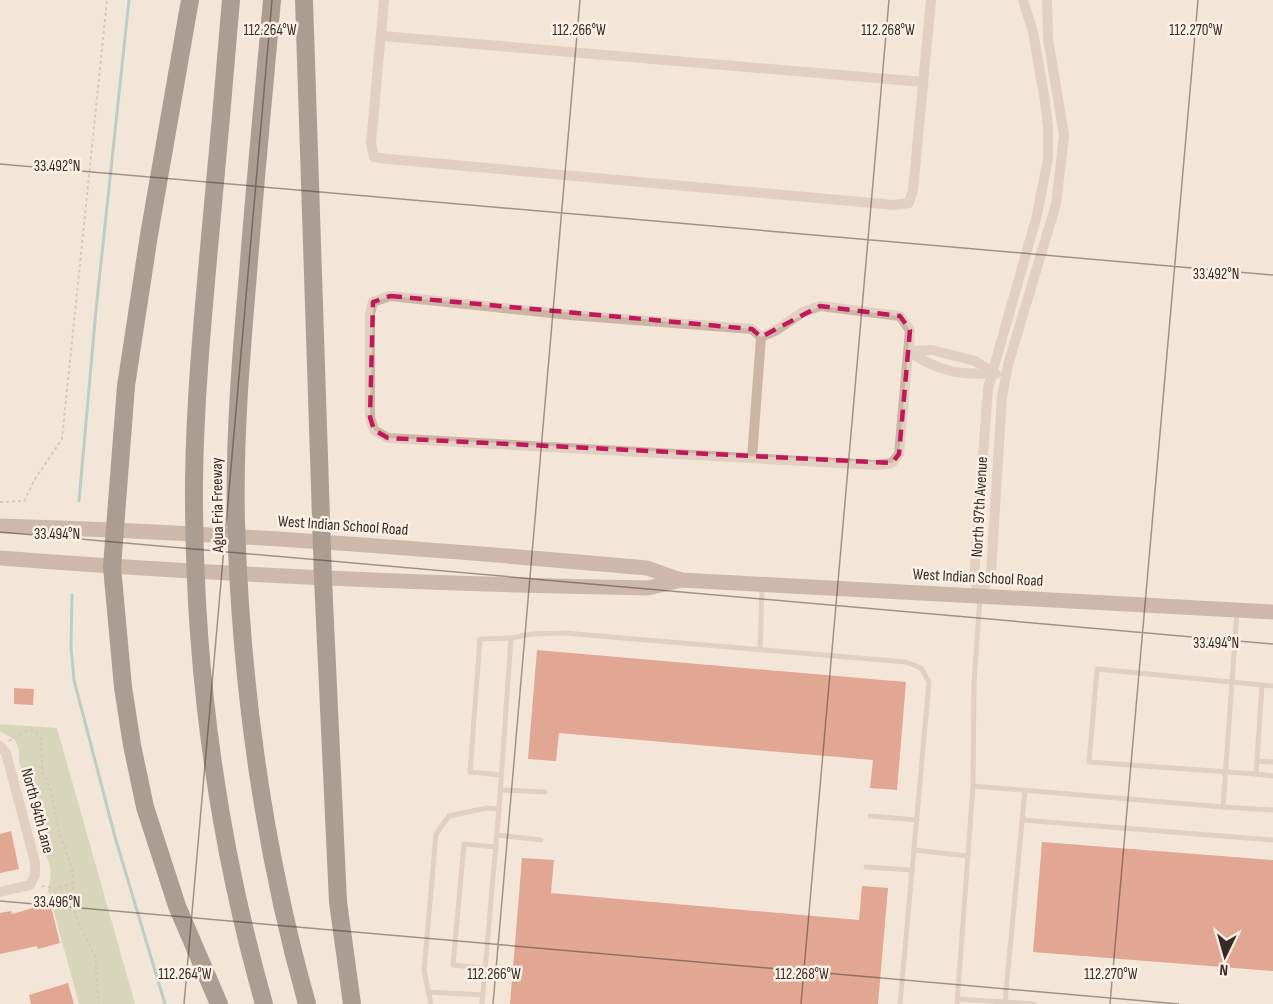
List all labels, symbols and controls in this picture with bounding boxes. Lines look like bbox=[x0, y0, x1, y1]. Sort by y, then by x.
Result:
text: 112.264°W bbox=[243, 21, 297, 40]
text: 112.266°W bbox=[552, 21, 606, 40]
text: 112.268°W bbox=[861, 21, 915, 40]
text: 112.270°W bbox=[1169, 21, 1223, 40]
text: 33.492°N bbox=[34, 157, 80, 176]
text: 33.492°N bbox=[1193, 265, 1239, 284]
street label: North 97th Avenue bbox=[968, 456, 992, 558]
street label: Agua Fria Freeway bbox=[208, 457, 228, 554]
street label: West Indian School Road bbox=[277, 512, 409, 540]
text: 33.494°N bbox=[34, 525, 80, 544]
street label: West Indian School Road bbox=[912, 565, 1044, 591]
text: 33.494°N bbox=[1193, 634, 1239, 653]
street label: North 94th Lane bbox=[17, 766, 57, 856]
text: 33.496°N bbox=[34, 893, 81, 912]
north arrow bbox=[1195, 926, 1255, 986]
text: N bbox=[1219, 960, 1229, 979]
text: 112.264°W bbox=[158, 965, 212, 984]
text: 112.266°W bbox=[467, 965, 521, 984]
text: 112.268°W bbox=[775, 965, 829, 984]
text: 112.270°W bbox=[1084, 965, 1138, 984]

